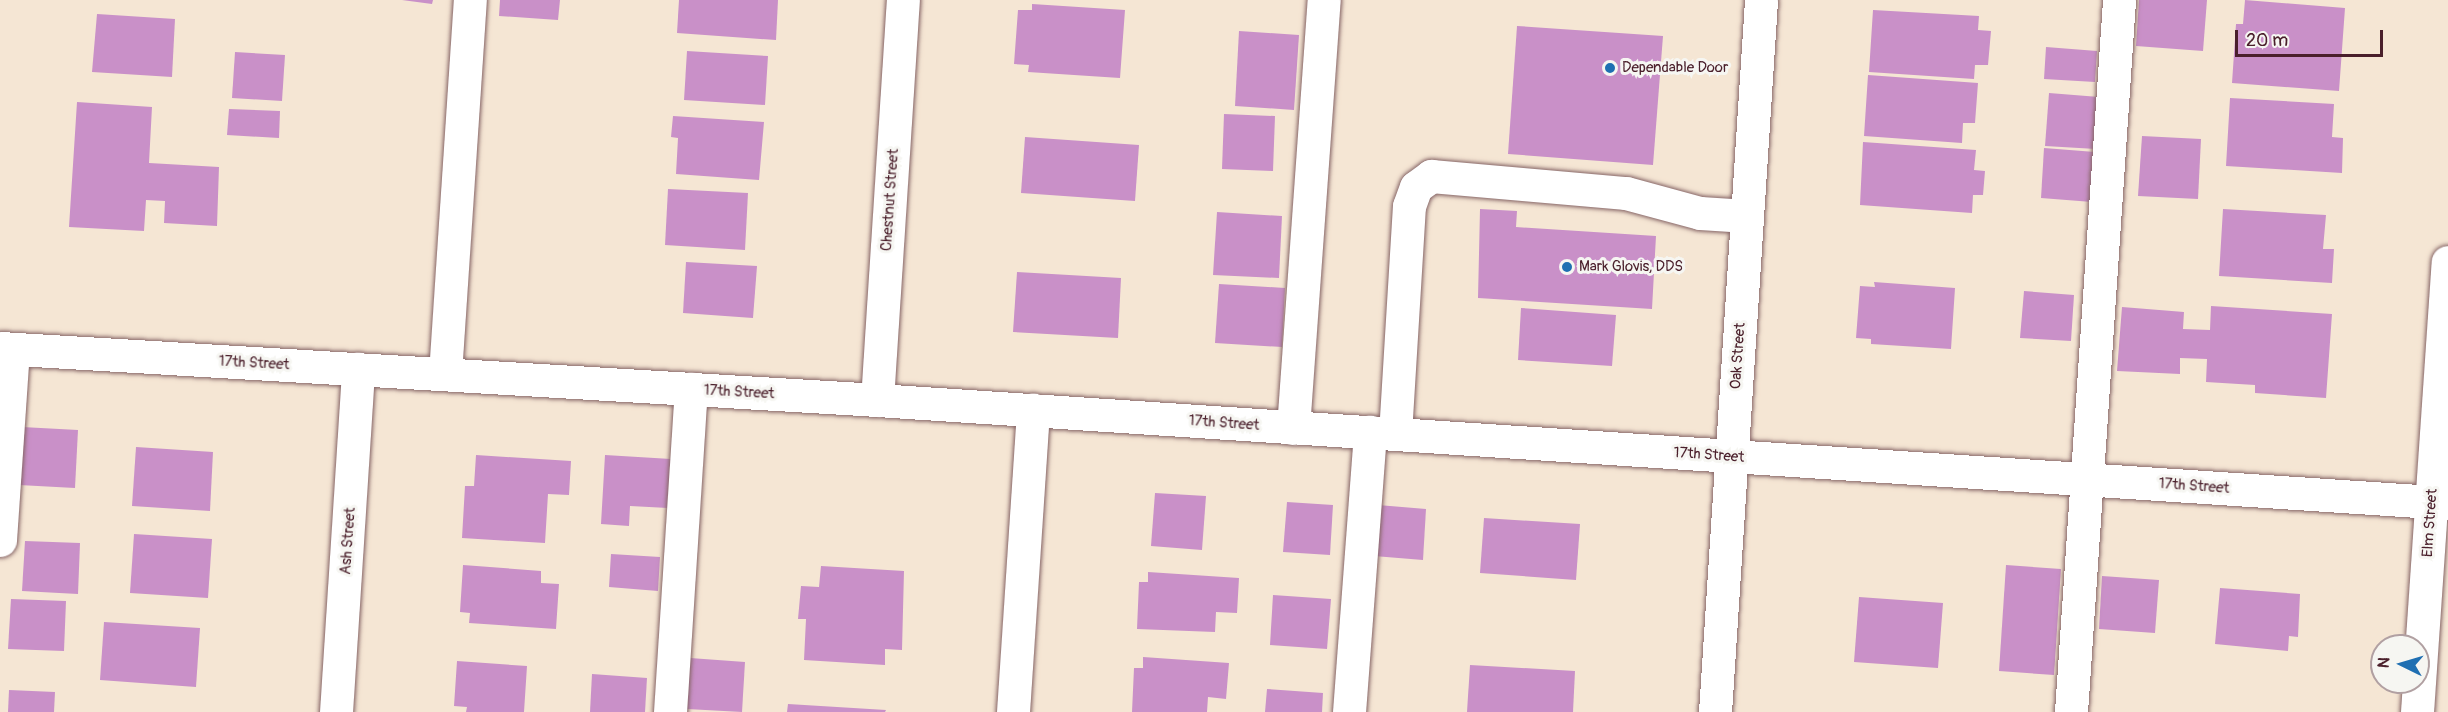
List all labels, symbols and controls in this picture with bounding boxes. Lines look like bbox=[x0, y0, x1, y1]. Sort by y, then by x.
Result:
scale bar bbox=[2238, 18, 2386, 56]
text: 20 m bbox=[2246, 29, 2288, 52]
place label: Dependable Door bbox=[1622, 59, 1728, 77]
marker: Dependable Door bbox=[1603, 61, 1617, 75]
street label: Chestnut Street bbox=[877, 148, 903, 252]
place label: Mark Glovis, DDS bbox=[1579, 258, 1683, 276]
marker: Mark Glovis, DDS bbox=[1560, 260, 1574, 274]
street label: Oak Street bbox=[1727, 322, 1749, 390]
street label: 17th Street bbox=[218, 352, 290, 374]
street label: 17th Street bbox=[703, 381, 775, 403]
street label: 17th Street bbox=[1188, 412, 1260, 434]
street label: 17th Street bbox=[1673, 444, 1745, 466]
street label: 17th Street bbox=[2158, 475, 2230, 497]
street label: Elm Street bbox=[2419, 488, 2441, 558]
street label: Ash Street bbox=[337, 507, 359, 575]
north arrow bbox=[2370, 634, 2430, 694]
text: N bbox=[2374, 656, 2394, 669]

